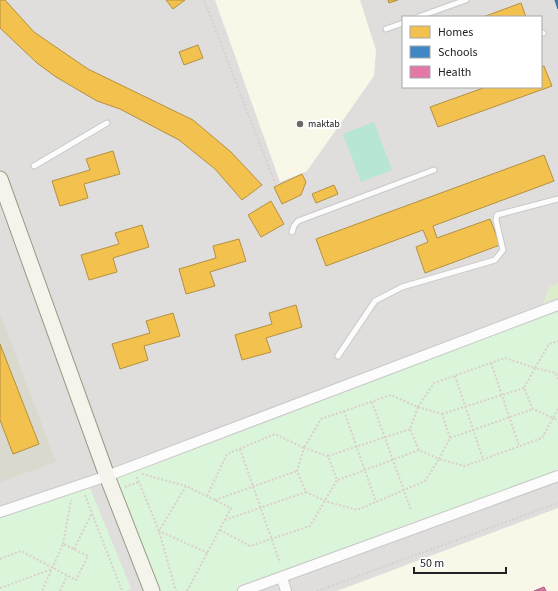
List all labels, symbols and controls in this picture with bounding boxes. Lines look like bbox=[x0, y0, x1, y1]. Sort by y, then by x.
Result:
legend bbox=[402, 16, 542, 88]
text: Homes bbox=[438, 24, 473, 41]
text: Schools bbox=[438, 44, 478, 61]
text: Health bbox=[438, 64, 471, 81]
place label: maktab bbox=[308, 117, 340, 131]
marker: maktab bbox=[295, 119, 305, 129]
scale bar bbox=[414, 549, 506, 575]
text: 50 m bbox=[420, 555, 444, 572]

